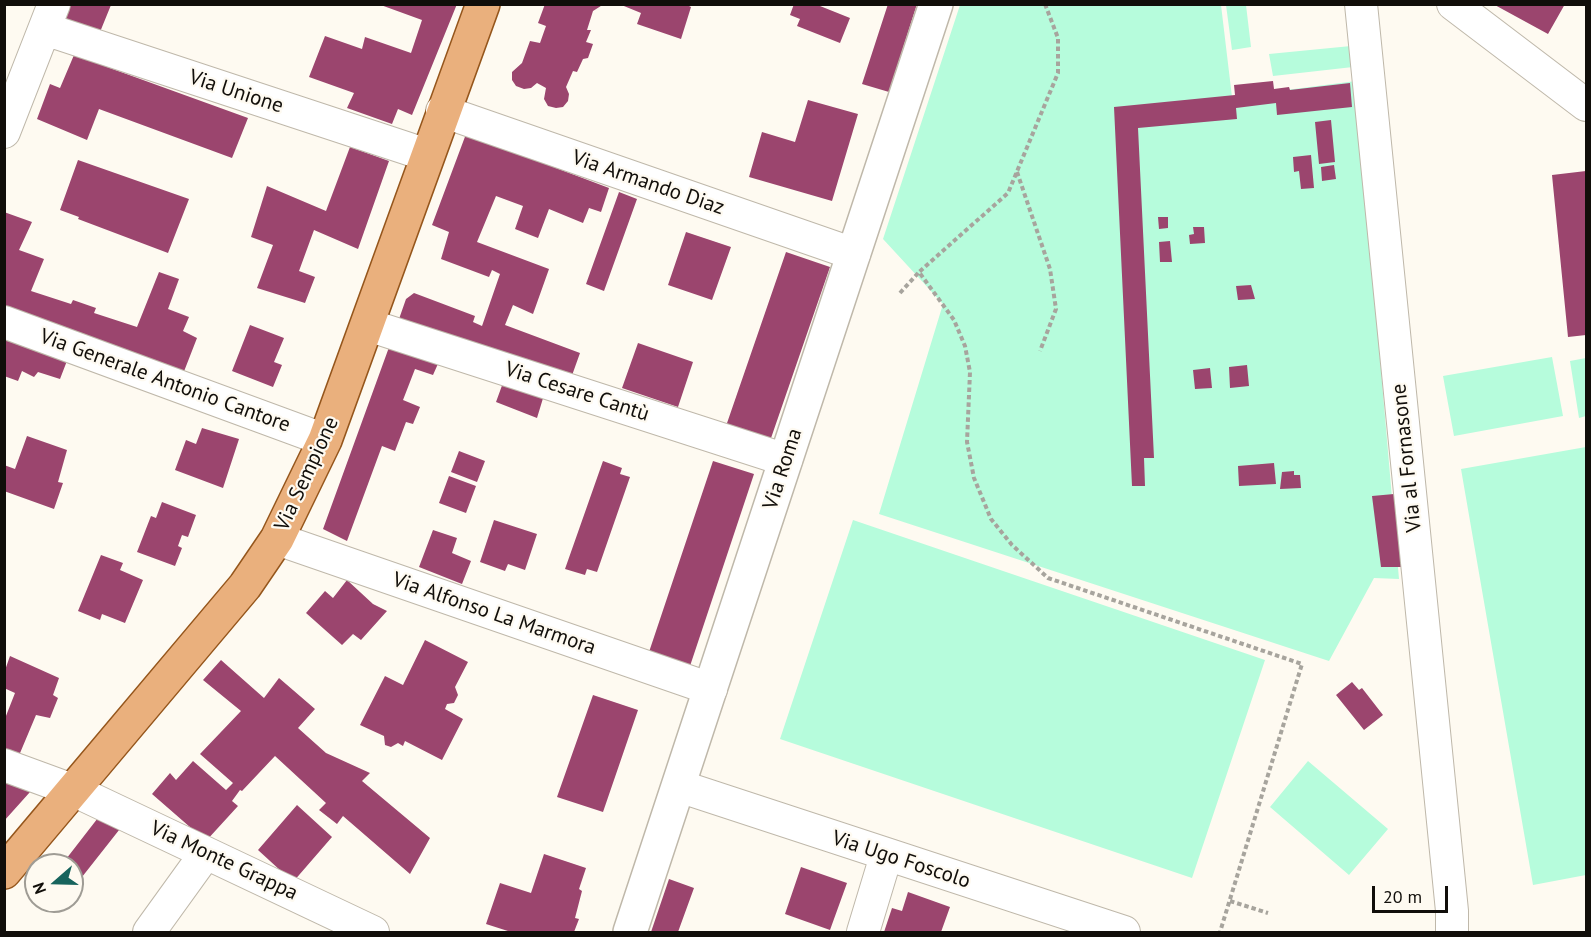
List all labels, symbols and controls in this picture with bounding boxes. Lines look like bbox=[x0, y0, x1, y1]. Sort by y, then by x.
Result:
street label: Via Unione bbox=[186, 65, 286, 119]
street label: Via Armando Diaz bbox=[569, 145, 727, 221]
street label: Via Generale Antonio Cantore bbox=[36, 324, 294, 438]
street label: Via Cesare Cantù bbox=[502, 357, 652, 427]
street label: Via al Fornasone bbox=[1387, 383, 1427, 533]
street label: Via Sempione bbox=[270, 413, 344, 535]
street label: Via Roma bbox=[758, 425, 808, 513]
street label: Via Alfonso La Marmora bbox=[389, 567, 599, 661]
street label: Via Monte Grappa bbox=[146, 816, 302, 906]
street label: Via Ugo Foscolo bbox=[829, 826, 973, 894]
north arrow bbox=[24, 853, 84, 913]
scale bar bbox=[1375, 874, 1452, 912]
text: N bbox=[28, 880, 50, 897]
text: 20 m bbox=[1383, 885, 1422, 908]

